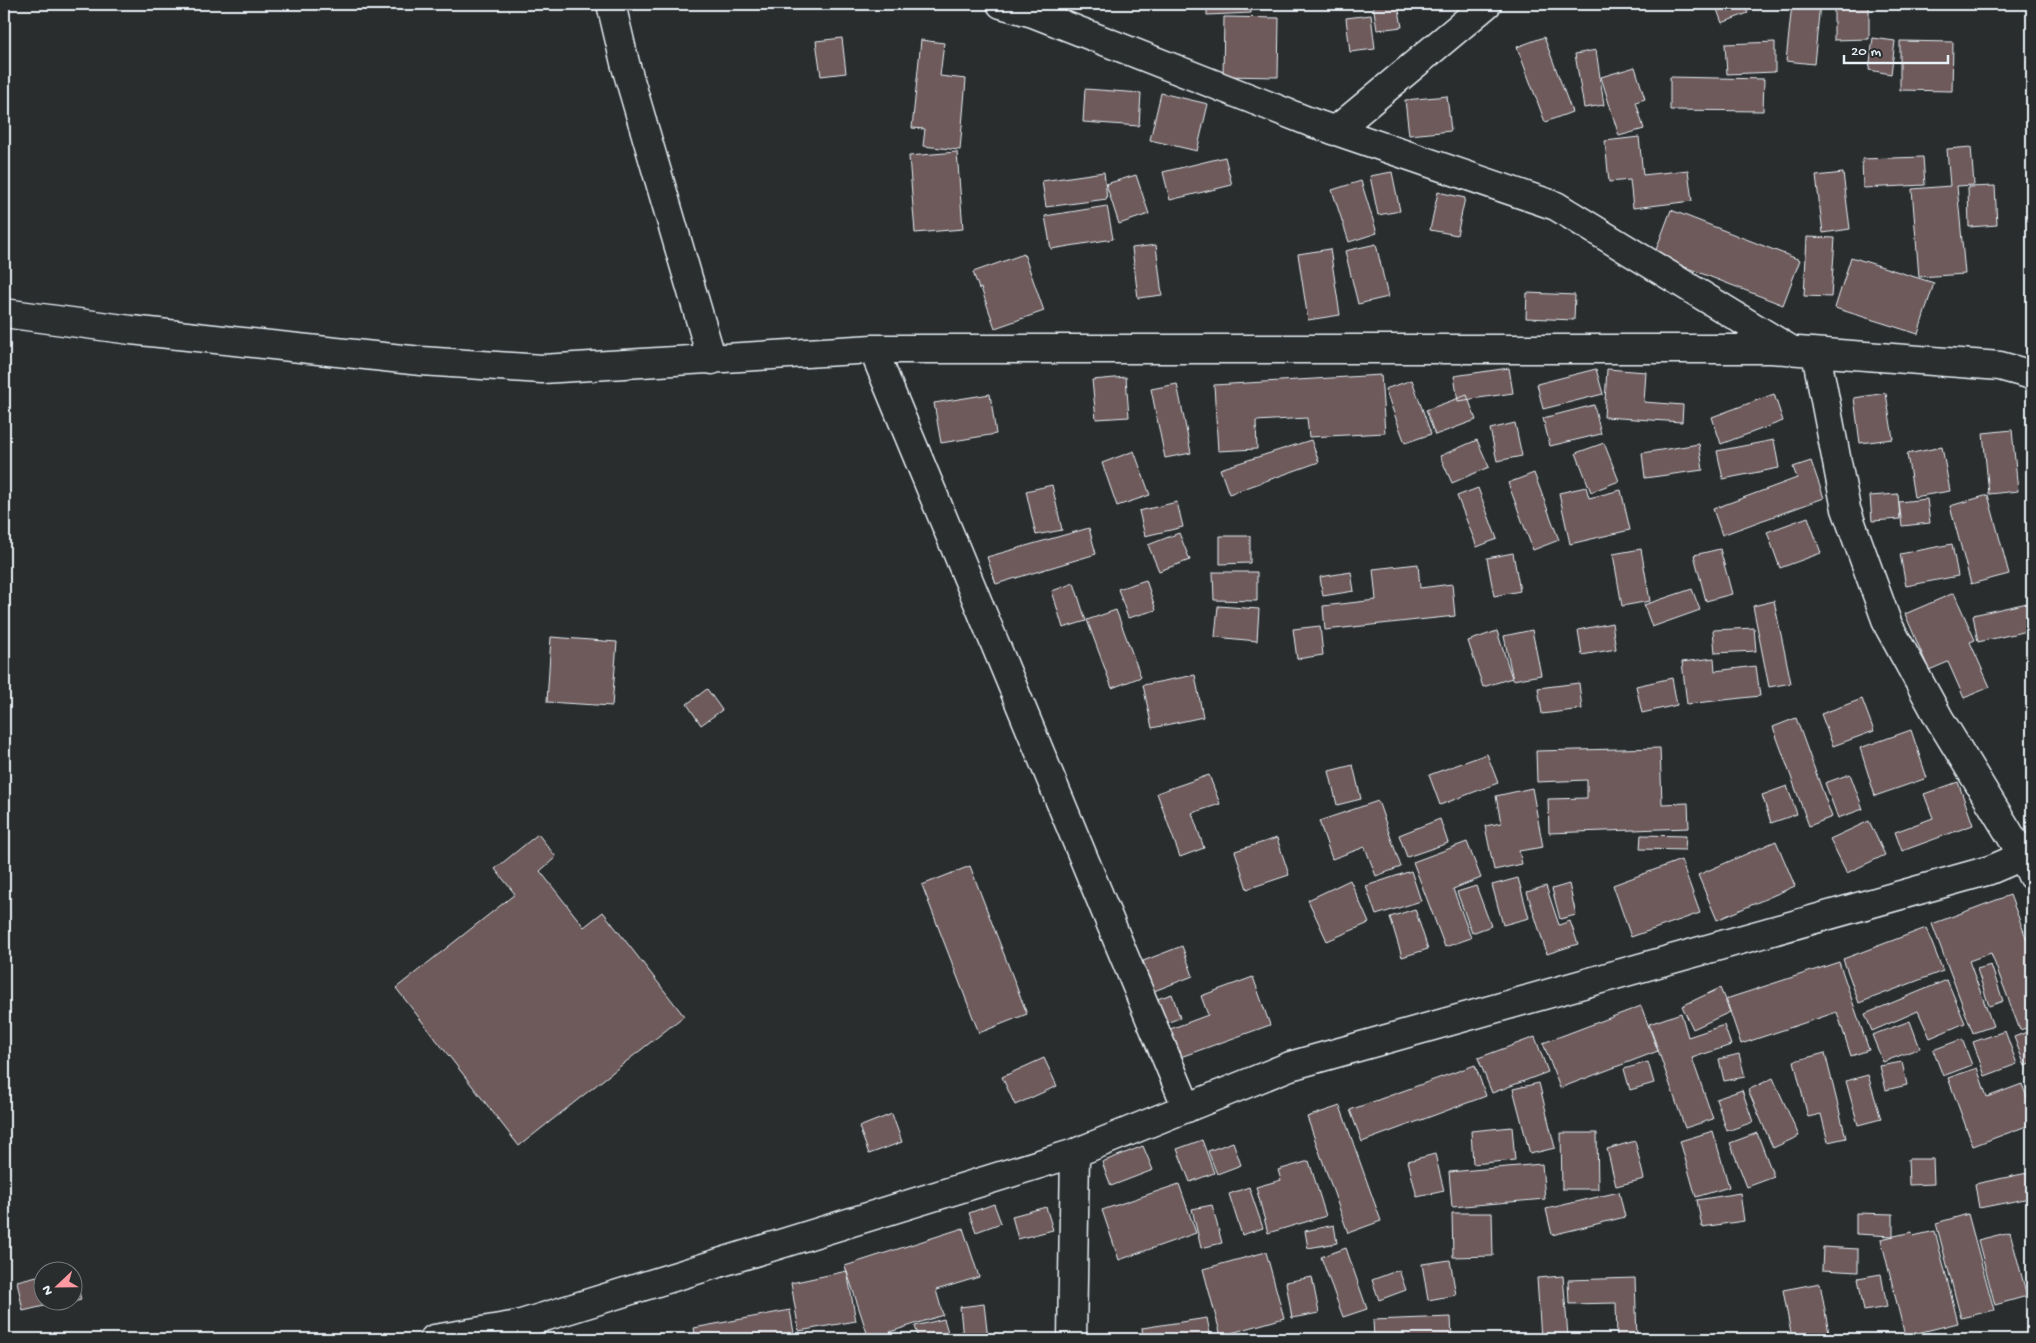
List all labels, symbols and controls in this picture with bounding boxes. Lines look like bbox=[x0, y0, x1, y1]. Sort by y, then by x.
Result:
scale bar bbox=[1844, 32, 1947, 64]
text: 20 m bbox=[1851, 43, 1881, 61]
north arrow bbox=[32, 1260, 82, 1310]
text: N bbox=[39, 1283, 58, 1297]

